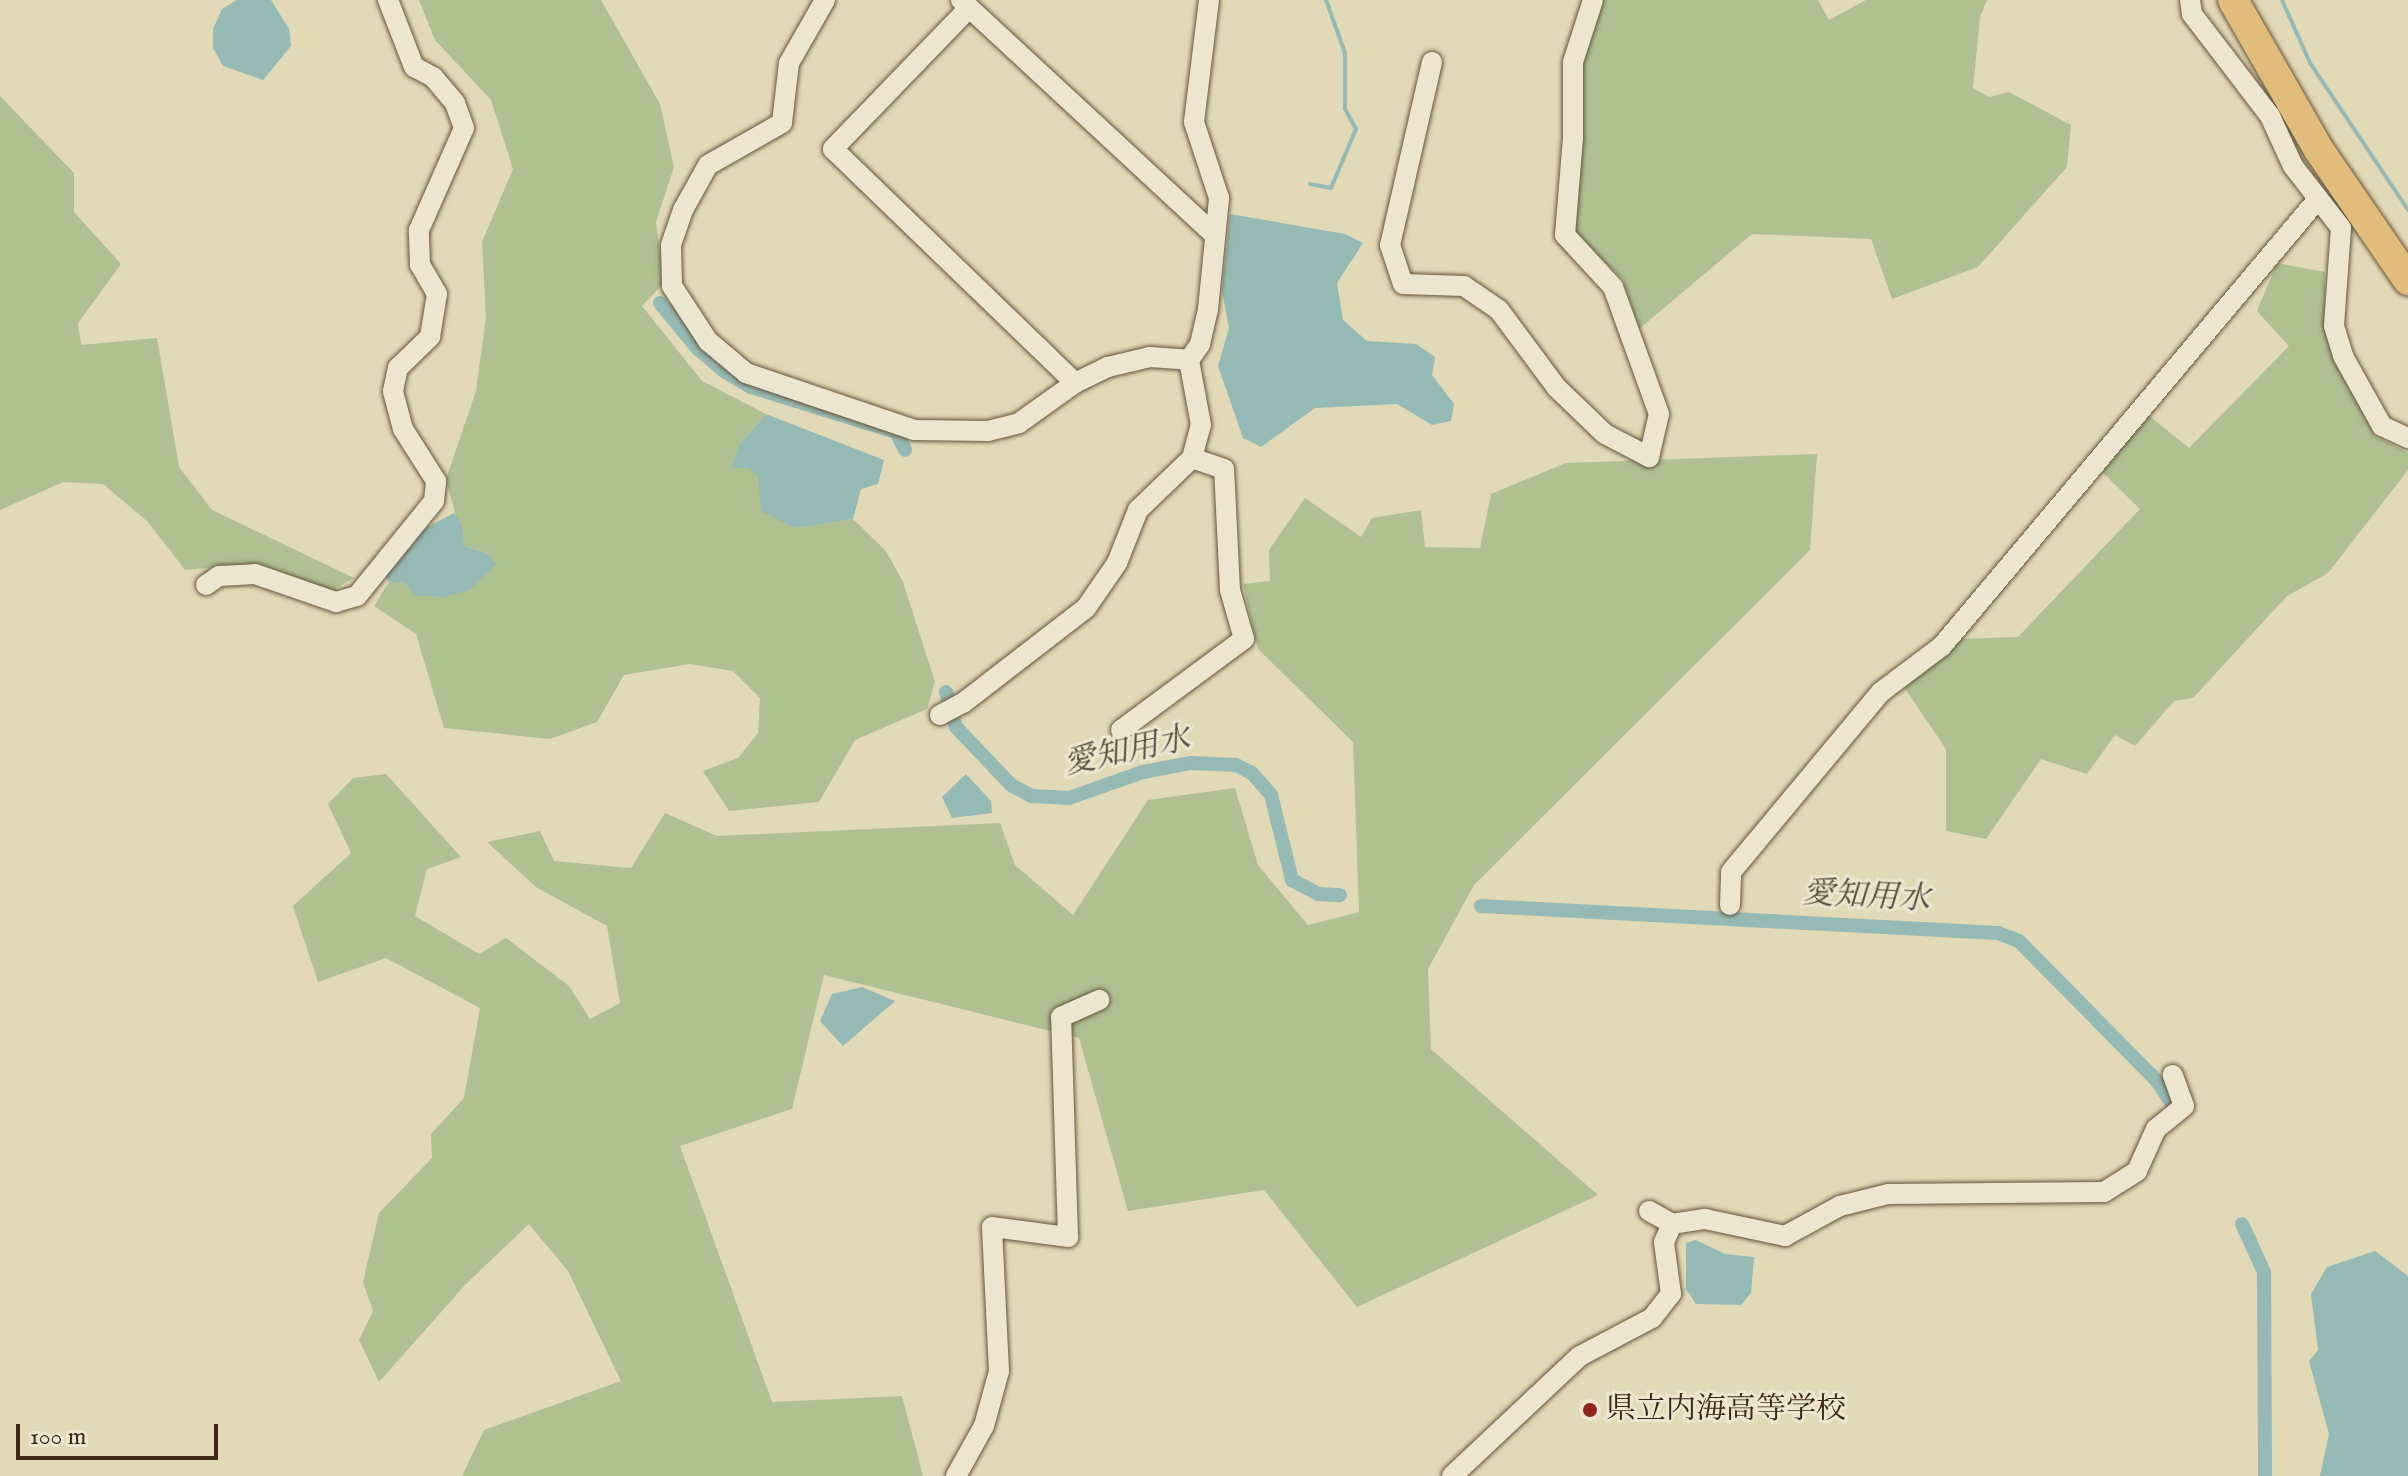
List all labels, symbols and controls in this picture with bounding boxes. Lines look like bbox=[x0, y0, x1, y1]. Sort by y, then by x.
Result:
water label: 愛知用水 bbox=[1060, 721, 1194, 785]
water label: 愛知用水 bbox=[1801, 875, 1931, 921]
place label: 県立内海高等学校 bbox=[1606, 1392, 1846, 1428]
marker: 県立内海高等学校 bbox=[1581, 1401, 1599, 1419]
scale bar bbox=[20, 1408, 222, 1458]
text: 100 m bbox=[30, 1422, 86, 1453]

